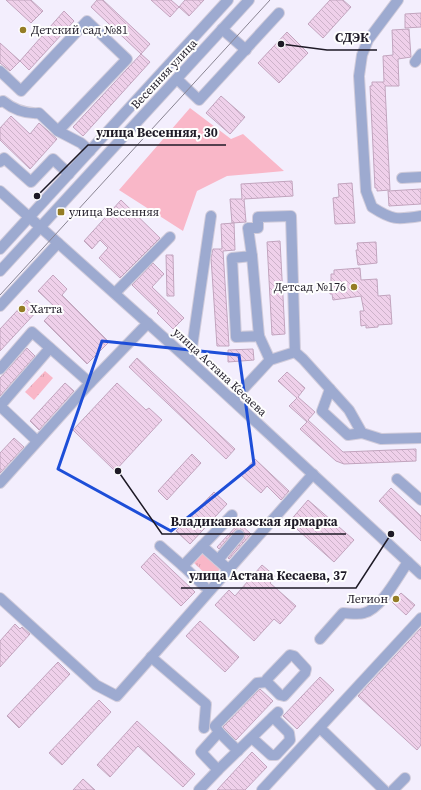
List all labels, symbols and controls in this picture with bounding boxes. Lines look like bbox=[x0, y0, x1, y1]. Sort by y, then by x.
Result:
place label: Детский сад №81 bbox=[31, 22, 128, 38]
marker: Детский сад №81 bbox=[18, 25, 28, 35]
callout: СДЭК bbox=[327, 25, 377, 50]
text: СДЭК bbox=[335, 29, 370, 46]
street label: Весенняя улица bbox=[127, 35, 201, 112]
callout: улица Весенняя, 30 bbox=[88, 120, 226, 145]
text: улица Весенняя, 30 bbox=[95, 124, 218, 141]
place label: улица Весенняя bbox=[69, 204, 159, 220]
marker: улица Весенняя bbox=[56, 207, 66, 217]
place label: Детсад №176 bbox=[274, 279, 346, 295]
marker: Детсад №176 bbox=[349, 282, 359, 292]
place label: Хатта bbox=[30, 301, 63, 317]
marker: Хатта bbox=[17, 304, 27, 314]
street label: улица Астана Кесаева bbox=[170, 324, 271, 420]
callout: Владикавказская ярмарка bbox=[162, 509, 346, 534]
text: Владикавказская ярмарка bbox=[170, 513, 338, 530]
callout: улица Астана Кесаева, 37 bbox=[181, 563, 356, 588]
text: улица Астана Кесаева, 37 bbox=[188, 567, 347, 584]
place label: Легион bbox=[347, 591, 388, 607]
marker: Легион bbox=[391, 594, 401, 604]

